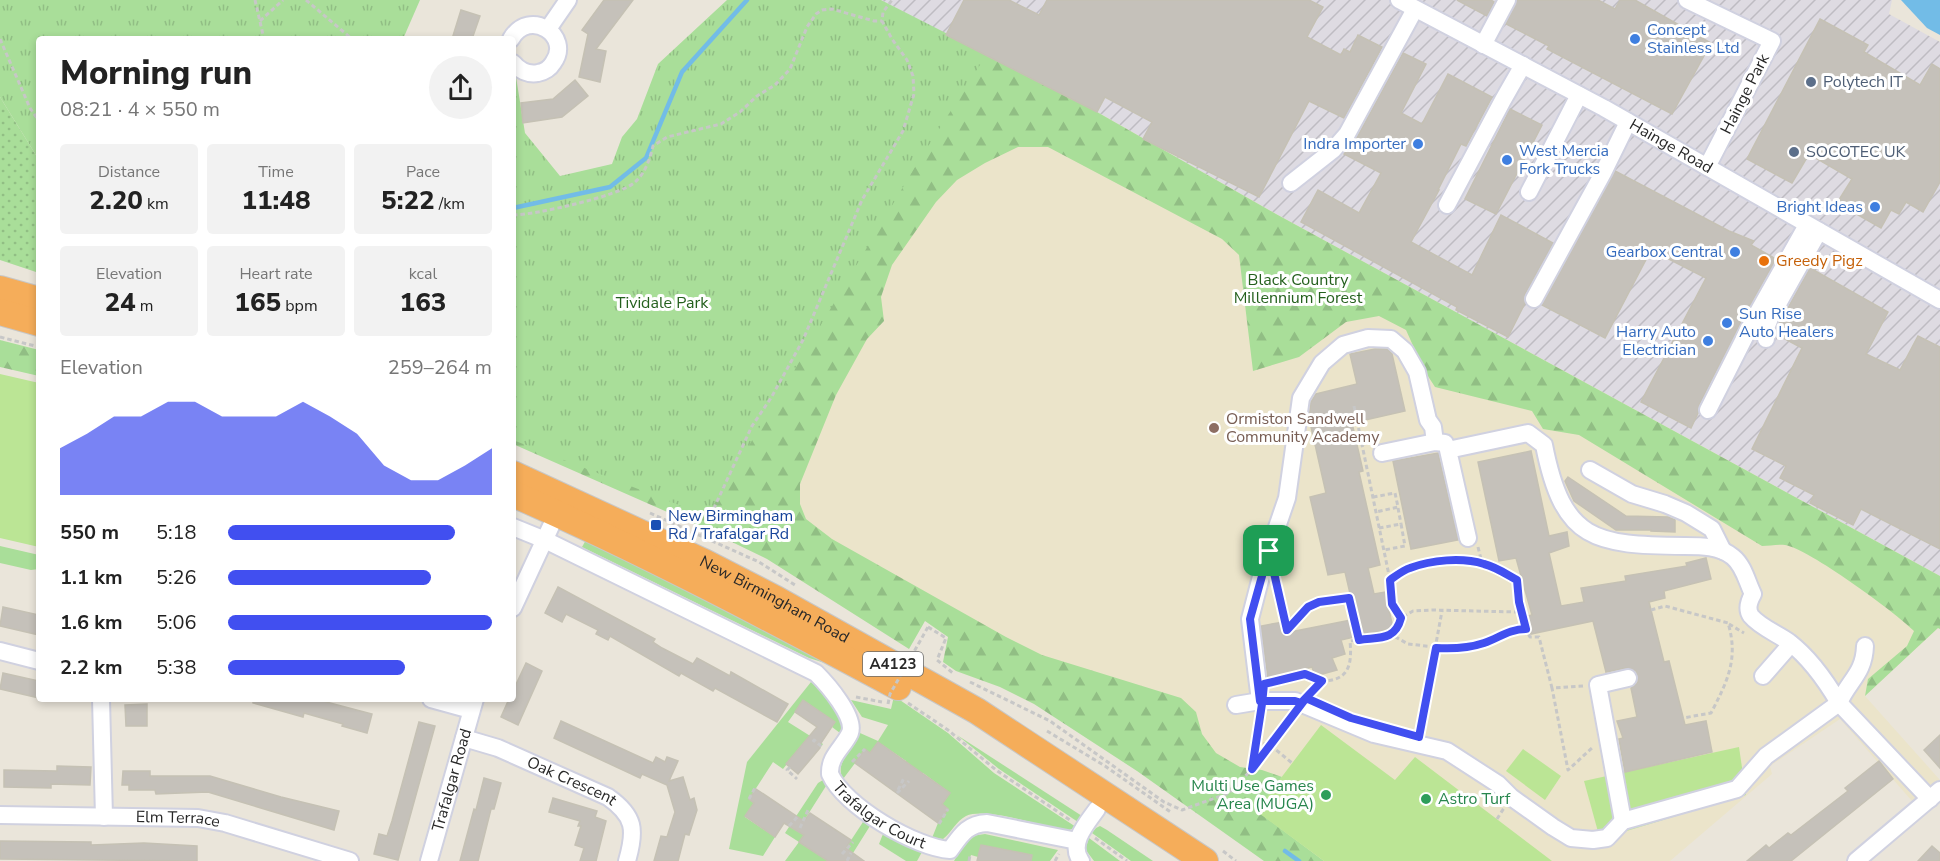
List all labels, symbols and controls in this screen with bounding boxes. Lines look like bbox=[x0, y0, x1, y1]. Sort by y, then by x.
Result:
place label: Concept Stainless Ltd bbox=[1647, 19, 1740, 59]
marker: Concept Stainless Ltd bbox=[1628, 32, 1642, 46]
street label: Hainge Park bbox=[1715, 49, 1775, 138]
text: Morning run bbox=[60, 51, 252, 96]
button: share bbox=[429, 56, 492, 119]
place label: Polytech IT bbox=[1823, 71, 1903, 93]
marker: Polytech IT bbox=[1804, 75, 1818, 89]
text: 08:21 · 4 × 550 m bbox=[60, 96, 220, 123]
street label: Hainge Road bbox=[1625, 114, 1717, 179]
place label: Indra Importer bbox=[1303, 133, 1406, 155]
marker: Indra Importer bbox=[1411, 137, 1425, 151]
place label: West Mercia Fork Trucks bbox=[1519, 140, 1609, 180]
place label: SOCOTEC UK bbox=[1806, 141, 1907, 163]
marker: SOCOTEC UK bbox=[1787, 145, 1801, 159]
marker: West Mercia Fork Trucks bbox=[1500, 153, 1514, 167]
text: Distance bbox=[98, 161, 160, 183]
text: Time bbox=[258, 161, 294, 183]
text: Pace bbox=[406, 161, 440, 183]
text: 2.20 bbox=[89, 183, 143, 218]
text: 11:48 bbox=[241, 183, 311, 218]
text: 5:22 bbox=[381, 183, 435, 218]
text: km bbox=[143, 193, 169, 215]
text: /km bbox=[435, 193, 465, 215]
place label: Bright Ideas bbox=[1776, 196, 1863, 218]
marker: Bright Ideas bbox=[1868, 200, 1882, 214]
place label: Gearbox Central bbox=[1606, 241, 1723, 263]
marker: Gearbox Central bbox=[1728, 245, 1742, 259]
place label: Greedy Pigz bbox=[1776, 250, 1863, 272]
marker: Greedy Pigz bbox=[1757, 254, 1771, 268]
text: Elevation bbox=[96, 263, 162, 285]
text: Heart rate bbox=[239, 263, 313, 285]
text: kcal bbox=[409, 263, 437, 285]
park label: Black Country Millennium Forest bbox=[1234, 269, 1363, 309]
text: 24 bbox=[104, 285, 136, 320]
text: 165 bbox=[234, 285, 281, 320]
text: 163 bbox=[400, 285, 446, 320]
park label: Tividale Park bbox=[616, 292, 709, 314]
text: m bbox=[136, 295, 154, 317]
text: bpm bbox=[281, 295, 318, 317]
place label: Sun Rise Auto Healers bbox=[1739, 303, 1834, 343]
marker: Sun Rise Auto Healers bbox=[1720, 316, 1734, 330]
place label: Harry Auto Electrician bbox=[1616, 321, 1696, 361]
marker: Harry Auto Electrician bbox=[1701, 334, 1715, 348]
text: Elevation bbox=[60, 354, 143, 381]
text: 259–264 m bbox=[388, 354, 492, 381]
place label: Ormiston Sandwell Community Academy bbox=[1226, 408, 1380, 448]
marker: Ormiston Sandwell Community Academy bbox=[1207, 421, 1221, 435]
place label: New Birmingham Rd / Trafalgar Rd bbox=[668, 505, 793, 545]
marker: New Birmingham Rd / Trafalgar Rd bbox=[649, 518, 663, 532]
text: 550 m bbox=[60, 519, 119, 546]
text: 5:18 bbox=[156, 519, 197, 546]
pin bbox=[1243, 525, 1294, 576]
icon: arrive bbox=[1252, 534, 1285, 567]
street label: New Birmingham Road bbox=[696, 551, 853, 649]
text: 1.1 km bbox=[60, 564, 123, 591]
text: 5:26 bbox=[156, 564, 197, 591]
text: 1.6 km bbox=[60, 609, 123, 636]
text: 5:06 bbox=[156, 609, 197, 636]
road number: A4123 bbox=[863, 652, 923, 676]
text: 2.2 km bbox=[60, 654, 123, 681]
text: 5:38 bbox=[156, 654, 197, 681]
street label: Trafalgar Road bbox=[427, 726, 477, 834]
street label: Oak Crescent bbox=[523, 751, 622, 811]
place label: Multi Use Games Area (MUGA) bbox=[1191, 775, 1314, 815]
street label: Trafalgar Court bbox=[827, 777, 929, 855]
marker: Multi Use Games Area (MUGA) bbox=[1319, 788, 1333, 802]
place label: Astro Turf bbox=[1438, 788, 1511, 810]
marker: Astro Turf bbox=[1419, 792, 1433, 806]
street label: Elm Terrace bbox=[136, 806, 222, 833]

